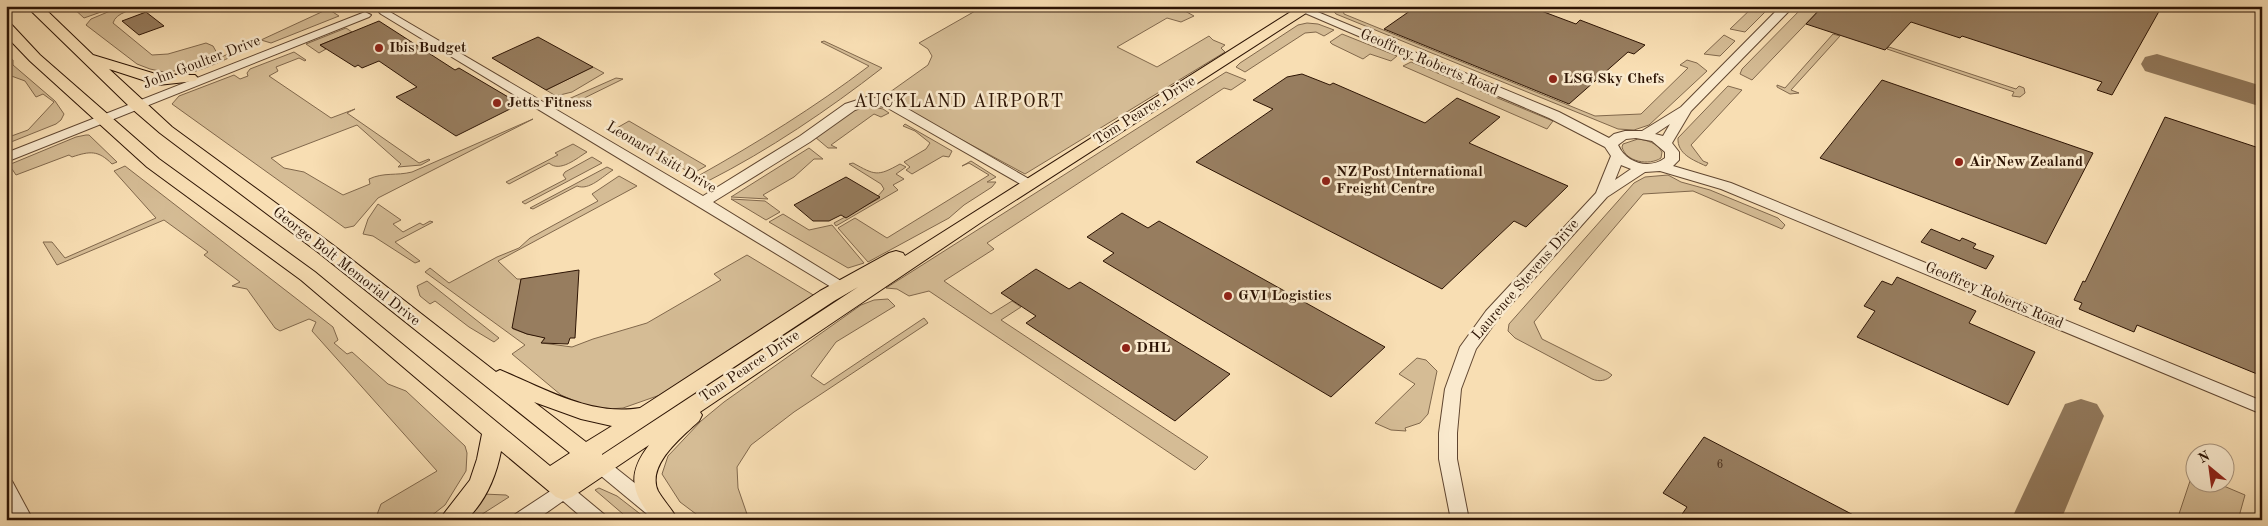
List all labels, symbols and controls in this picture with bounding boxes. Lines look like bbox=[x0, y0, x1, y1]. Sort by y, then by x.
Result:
street label: Geoffrey Roberts Road bbox=[1358, 27, 1500, 99]
street label: John Goulter Drive bbox=[141, 34, 263, 92]
place label: Ibis Budget bbox=[389, 41, 467, 56]
marker: Ibis Budget bbox=[373, 42, 385, 54]
place label: LSG Sky Chefs bbox=[1563, 72, 1664, 87]
marker: LSG Sky Chefs bbox=[1547, 73, 1559, 85]
street label: Tom Pearce Drive bbox=[1092, 74, 1199, 148]
district label: AUCKLAND AIRPORT bbox=[854, 93, 1064, 111]
place label: Jetts Fitness bbox=[507, 96, 592, 111]
marker: Jetts Fitness bbox=[491, 97, 503, 109]
street label: Leonard Isitt Drive bbox=[603, 119, 719, 197]
place label: Air New Zealand bbox=[1969, 155, 2083, 170]
marker: Air New Zealand bbox=[1953, 156, 1965, 168]
place label: NZ Post International Freight Centre bbox=[1336, 165, 1483, 197]
marker: NZ Post International Freight Centre bbox=[1320, 175, 1332, 187]
street label: George Bolt Memorial Drive bbox=[269, 205, 423, 329]
street label: Laurence Stevens Drive bbox=[1470, 217, 1582, 343]
street label: Geoffrey Roberts Road bbox=[1923, 260, 2065, 332]
place label: GVI Logistics bbox=[1238, 289, 1331, 304]
marker: GVI Logistics bbox=[1222, 290, 1234, 302]
street label: Tom Pearce Drive bbox=[697, 328, 803, 406]
place label: DHL bbox=[1136, 341, 1170, 356]
marker: DHL bbox=[1120, 342, 1132, 354]
north arrow bbox=[2186, 444, 2236, 494]
text: N bbox=[2196, 449, 2213, 466]
house number: 6 bbox=[1717, 459, 1724, 471]

